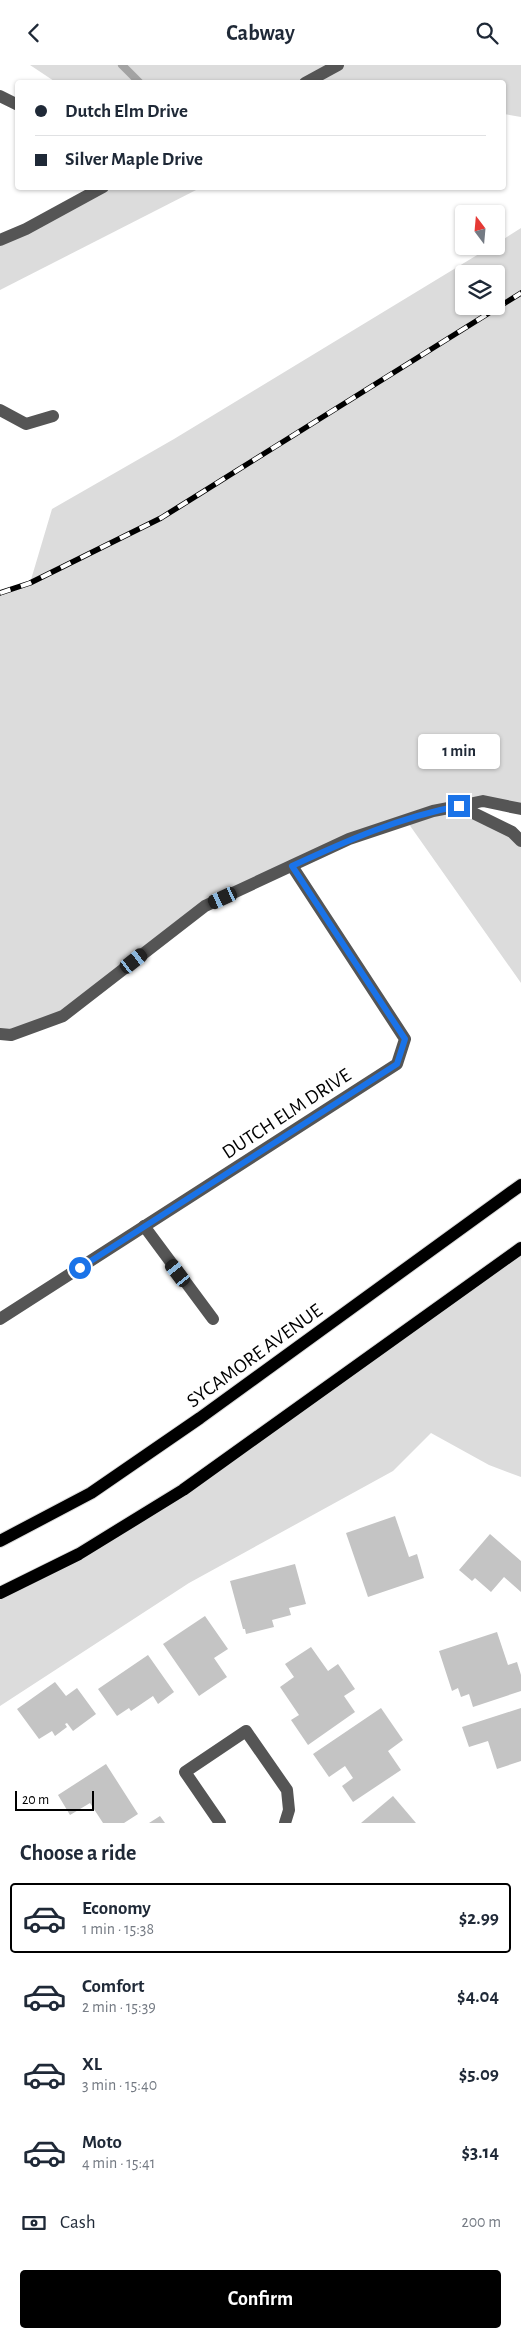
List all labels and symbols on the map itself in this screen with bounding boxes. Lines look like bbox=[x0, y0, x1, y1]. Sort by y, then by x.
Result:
north arrow bbox=[455, 205, 505, 255]
callout: 1 min bbox=[418, 733, 500, 769]
route end bbox=[448, 795, 470, 817]
car bbox=[206, 885, 239, 911]
car bbox=[117, 946, 150, 976]
street label: DUTCH ELM DRIVE bbox=[219, 1065, 355, 1163]
route start bbox=[69, 1257, 91, 1279]
car bbox=[162, 1257, 193, 1289]
street label: SYCAMORE AVENUE bbox=[183, 1300, 326, 1411]
scale bar bbox=[15, 1788, 94, 1811]

